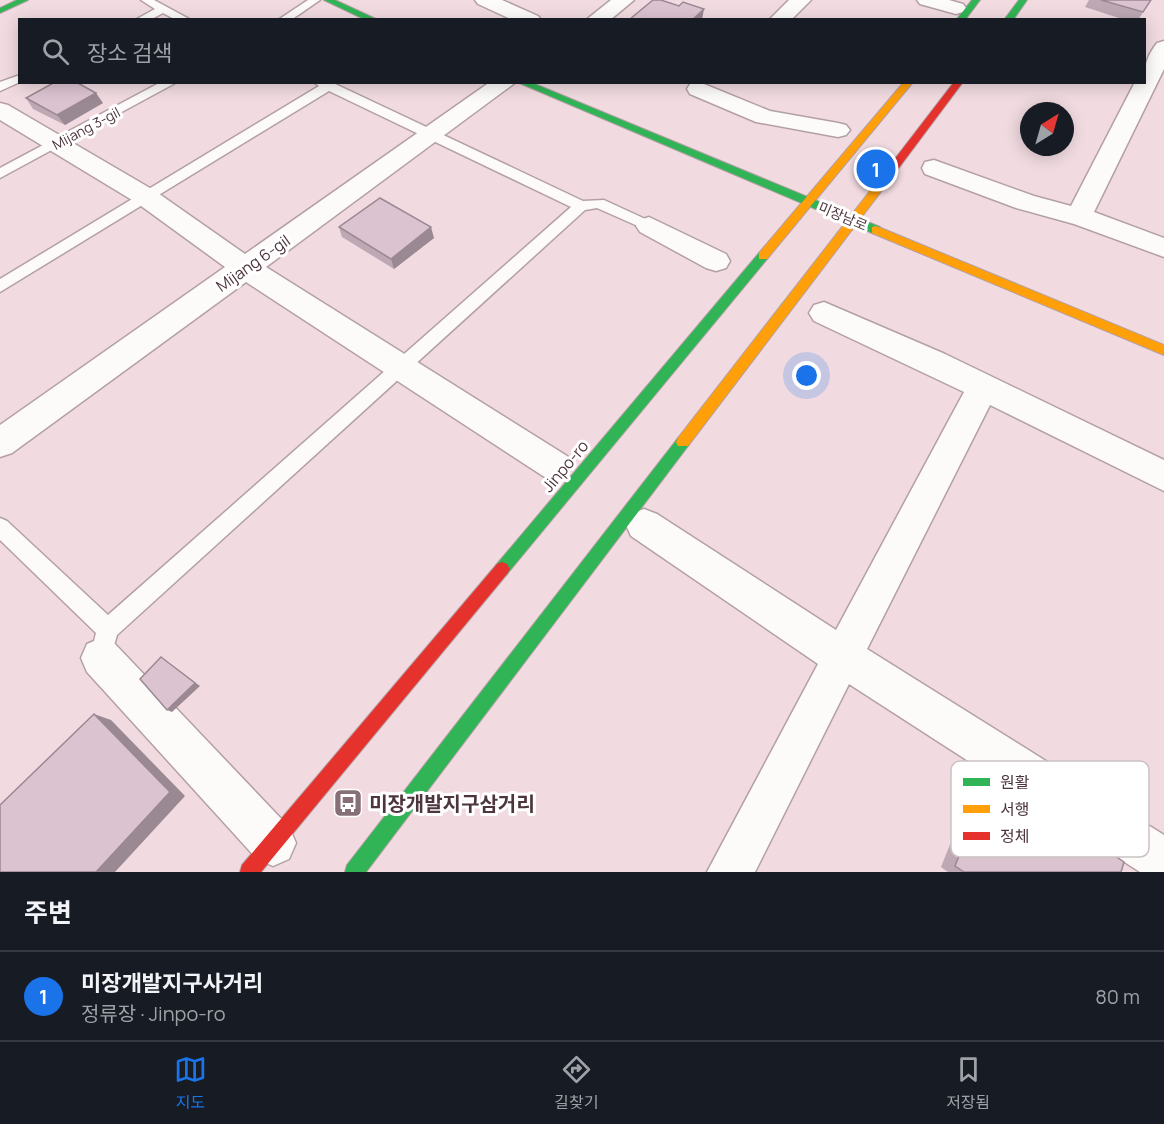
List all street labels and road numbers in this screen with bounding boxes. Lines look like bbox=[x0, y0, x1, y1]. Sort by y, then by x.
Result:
street label: Mijang 3-gil bbox=[49, 102, 123, 154]
street label: 미장남로 bbox=[816, 197, 871, 235]
street label: Mijang 6-gil bbox=[212, 229, 294, 297]
street label: Jinpo-ro bbox=[537, 435, 593, 497]

